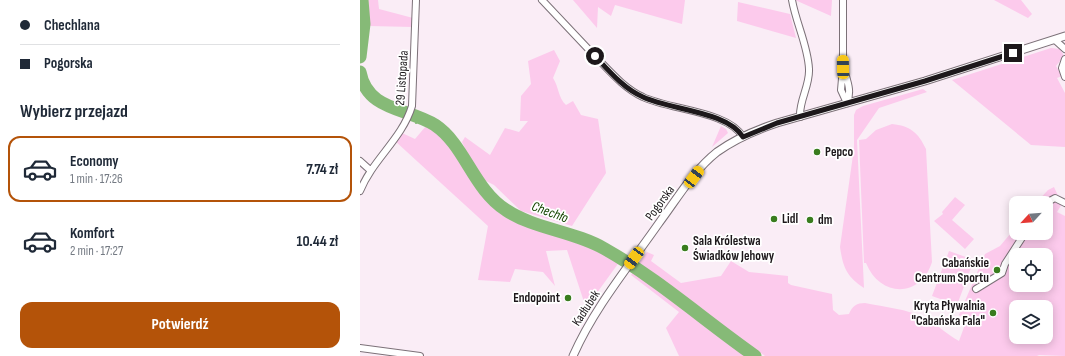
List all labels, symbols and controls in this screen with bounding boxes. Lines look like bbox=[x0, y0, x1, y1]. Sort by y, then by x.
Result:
text: Chechlana bbox=[44, 16, 100, 35]
route end bbox=[1004, 44, 1022, 62]
route start bbox=[586, 47, 604, 65]
street label: 29 Listopada bbox=[392, 50, 412, 106]
text: Pogorska bbox=[44, 54, 93, 73]
car bbox=[837, 55, 849, 79]
text: Wybierz przejazd bbox=[20, 101, 128, 122]
place label: Pepco bbox=[825, 144, 854, 160]
marker: Pepco bbox=[812, 147, 822, 157]
icon: car bbox=[22, 151, 58, 187]
text: Economy bbox=[70, 152, 119, 171]
text: 7.74 zł bbox=[306, 160, 338, 179]
car bbox=[682, 164, 706, 190]
text: 1 min · 17:26 bbox=[70, 171, 123, 187]
street label: Pogorska bbox=[642, 182, 678, 224]
north arrow bbox=[1009, 196, 1053, 240]
map controls bbox=[1009, 196, 1053, 344]
water label: Chechło bbox=[529, 198, 571, 227]
place label: Lidl bbox=[782, 211, 798, 227]
place label: dm bbox=[818, 212, 833, 228]
marker: Lidl bbox=[769, 214, 779, 224]
marker: dm bbox=[805, 215, 815, 225]
icon: car bbox=[22, 223, 58, 259]
text: Komfort bbox=[70, 224, 114, 243]
text: 10.44 zł bbox=[297, 232, 338, 251]
place label: Sala Królestwa Świadków Jehowy bbox=[693, 233, 775, 264]
text: 2 min · 17:27 bbox=[70, 243, 123, 259]
marker: Sala Królestwa Świadków Jehowy bbox=[680, 243, 690, 253]
car bbox=[622, 245, 646, 271]
button: locate bbox=[1009, 248, 1053, 292]
place label: Cabańskie Centrum Sportu bbox=[915, 255, 989, 286]
marker: Cabańskie Centrum Sportu bbox=[992, 265, 1002, 275]
street label: Kadłubek bbox=[568, 287, 604, 329]
place label: Endopoint bbox=[513, 290, 561, 306]
marker: Endopoint bbox=[563, 293, 573, 303]
place label: Kryta Pływalnia "Cabańska Fala" bbox=[911, 298, 985, 329]
button: layers bbox=[1009, 300, 1053, 344]
button: Potwierdź bbox=[20, 302, 340, 348]
marker: Kryta Pływalnia "Cabańska Fala" bbox=[988, 308, 998, 318]

